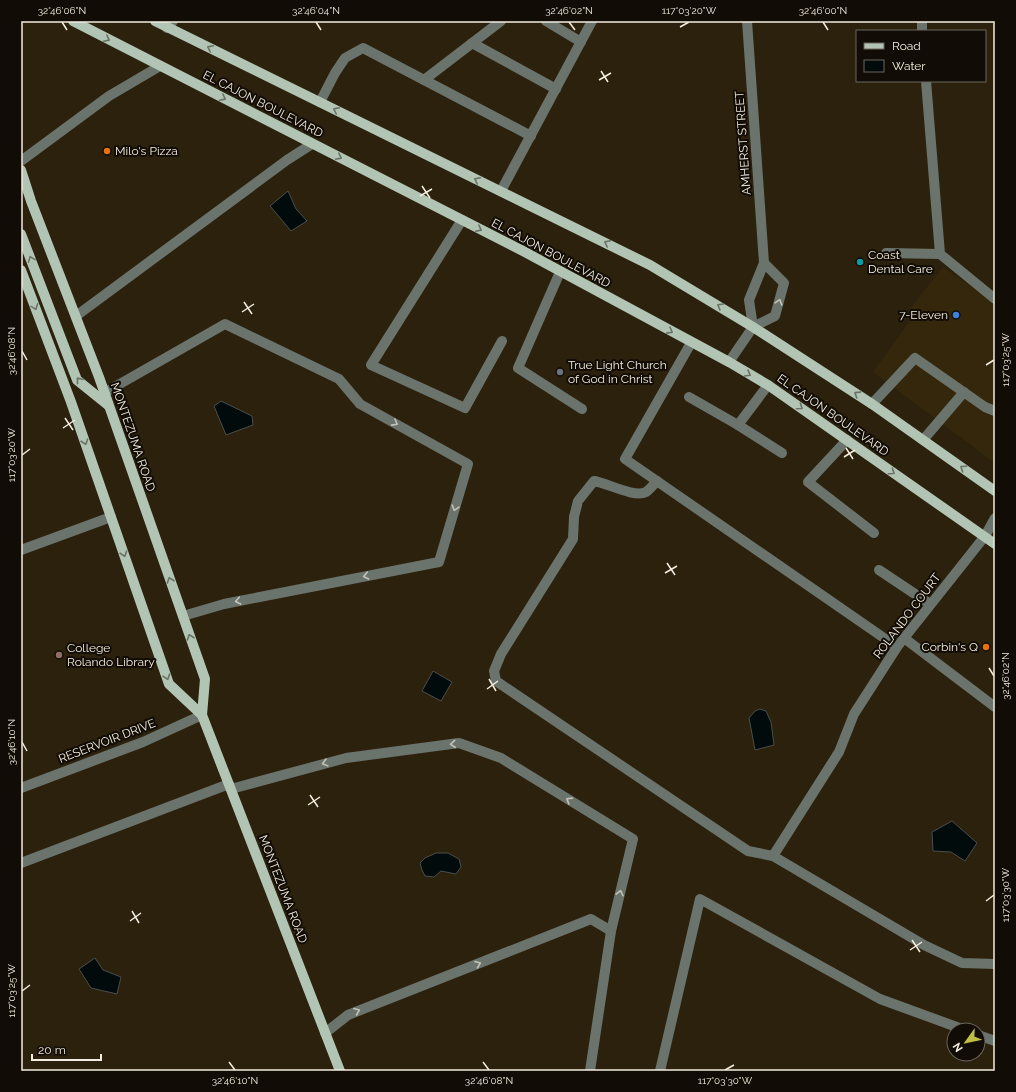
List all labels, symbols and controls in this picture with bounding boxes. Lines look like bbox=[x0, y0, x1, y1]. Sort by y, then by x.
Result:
text: 32°46'06"N bbox=[38, 5, 86, 16]
text: 32°46'04"N bbox=[292, 5, 340, 16]
text: 32°46'02"N bbox=[545, 5, 593, 16]
text: 117°03'20"W bbox=[662, 5, 717, 16]
text: 32°46'00"N bbox=[799, 5, 847, 16]
legend bbox=[856, 30, 986, 82]
one-way arrow bbox=[103, 34, 110, 42]
text: Road bbox=[892, 39, 921, 53]
one-way arrow bbox=[207, 45, 214, 53]
text: Water bbox=[892, 59, 926, 73]
street label: EL CAJON BOULEVARD bbox=[201, 68, 326, 141]
street label: AMHERST STREET bbox=[732, 90, 754, 196]
one-way arrow bbox=[219, 93, 226, 101]
one-way arrow bbox=[332, 107, 340, 115]
place label: Milo's Pizza bbox=[115, 144, 178, 158]
marker: Milo's Pizza bbox=[102, 146, 112, 156]
one-way arrow bbox=[334, 152, 342, 160]
one-way arrow bbox=[474, 177, 482, 184]
street label: EL CAJON BOULEVARD bbox=[489, 216, 613, 291]
one-way arrow bbox=[475, 224, 483, 232]
one-way arrow bbox=[603, 240, 611, 248]
place label: Coast Dental Care bbox=[868, 248, 933, 276]
one-way arrow bbox=[27, 256, 35, 263]
marker: Coast Dental Care bbox=[855, 257, 865, 267]
one-way arrow bbox=[774, 299, 783, 306]
one-way arrow bbox=[30, 303, 38, 310]
one-way arrow bbox=[717, 304, 724, 311]
place label: 7-Eleven bbox=[899, 308, 948, 322]
marker: 7-Eleven bbox=[951, 310, 961, 320]
text: 32°46'08"N bbox=[6, 327, 17, 375]
one-way arrow bbox=[666, 327, 673, 334]
text: 117°03'25"W bbox=[1000, 333, 1011, 387]
place label: True Light Church of God in Christ bbox=[568, 358, 667, 386]
marker: True Light Church of God in Christ bbox=[555, 367, 565, 377]
one-way arrow bbox=[744, 369, 751, 376]
street label: EL CAJON BOULEVARD bbox=[775, 371, 892, 459]
one-way arrow bbox=[77, 377, 84, 384]
street label: MONTEZUMA ROAD bbox=[108, 381, 158, 494]
one-way arrow bbox=[854, 391, 861, 399]
one-way arrow bbox=[796, 402, 803, 410]
one-way arrow bbox=[390, 419, 398, 426]
text: 117°03'20"W bbox=[6, 427, 17, 482]
one-way arrow bbox=[80, 438, 89, 445]
one-way arrow bbox=[961, 466, 968, 473]
one-way arrow bbox=[888, 467, 895, 475]
one-way arrow bbox=[451, 505, 460, 512]
one-way arrow bbox=[119, 550, 128, 557]
street label: ROLANDO COURT bbox=[870, 570, 944, 661]
one-way arrow bbox=[363, 571, 369, 580]
one-way arrow bbox=[166, 576, 175, 583]
one-way arrow bbox=[235, 596, 242, 605]
one-way arrow bbox=[187, 634, 195, 641]
place label: Corbin's Q bbox=[921, 640, 978, 654]
place label: College Rolando Library bbox=[67, 641, 155, 669]
marker: Corbin's Q bbox=[981, 642, 991, 652]
marker: College Rolando Library bbox=[54, 650, 64, 660]
text: 32°46'02"N bbox=[1000, 652, 1011, 700]
one-way arrow bbox=[162, 673, 171, 680]
street label: RESERVOIR DRIVE bbox=[56, 716, 158, 766]
text: 32°46'10"N bbox=[6, 719, 17, 765]
one-way arrow bbox=[450, 740, 456, 749]
one-way arrow bbox=[322, 758, 329, 767]
one-way arrow bbox=[566, 797, 573, 805]
street label: MONTEZUMA ROAD bbox=[256, 833, 310, 945]
text: 117°03'30"W bbox=[1000, 867, 1011, 922]
one-way arrow bbox=[615, 890, 624, 897]
one-way arrow bbox=[474, 960, 481, 968]
text: 117°03'25"W bbox=[6, 964, 17, 1018]
one-way arrow bbox=[352, 1008, 360, 1016]
north arrow bbox=[946, 1022, 986, 1062]
scale bar bbox=[32, 1036, 101, 1062]
text: N bbox=[950, 1040, 966, 1054]
text: 20 m bbox=[38, 1043, 66, 1057]
text: 32°46'10"N bbox=[212, 1075, 258, 1086]
text: 32°46'08"N bbox=[465, 1075, 513, 1086]
text: 117°03'30"W bbox=[698, 1075, 753, 1086]

